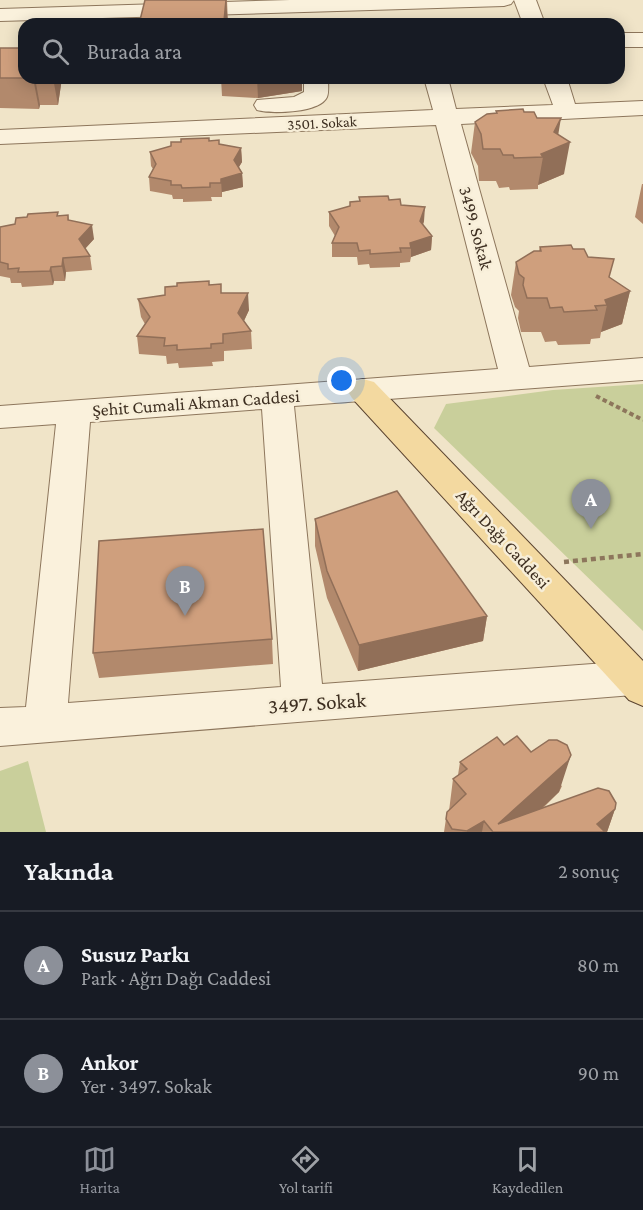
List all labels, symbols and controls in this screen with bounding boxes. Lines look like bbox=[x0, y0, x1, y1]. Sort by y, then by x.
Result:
search box bbox=[18, 18, 625, 84]
icon: search bbox=[39, 35, 72, 68]
text: Burada ara bbox=[87, 39, 182, 64]
street label: 3501. Sokak bbox=[287, 113, 358, 133]
street label: 3499. Sokak bbox=[455, 184, 497, 272]
your location bbox=[327, 366, 356, 395]
street label: Şehit Cumali Akman Caddesi bbox=[92, 386, 301, 420]
pin: A bbox=[572, 480, 610, 529]
street label: Ağrı Dağı Caddesi bbox=[452, 485, 554, 593]
pin: B bbox=[166, 566, 204, 616]
street label: 3497. Sokak bbox=[267, 688, 367, 718]
text: Yakında bbox=[24, 857, 113, 886]
text: 2 sonuç bbox=[558, 860, 619, 882]
text: Susuz Parkı bbox=[81, 942, 190, 967]
text: A bbox=[38, 954, 49, 976]
text: 80 m bbox=[577, 954, 619, 976]
text: Park · Ağrı Dağı Caddesi bbox=[81, 967, 271, 989]
text: Ankor bbox=[81, 1050, 139, 1075]
text: B bbox=[38, 1062, 49, 1084]
text: 90 m bbox=[578, 1062, 619, 1084]
text: Yer · 3497. Sokak bbox=[81, 1075, 212, 1097]
tab: Harita bbox=[80, 1143, 120, 1196]
tab: Yol tarifi bbox=[279, 1143, 333, 1196]
tab: Kaydedilen bbox=[492, 1143, 563, 1196]

